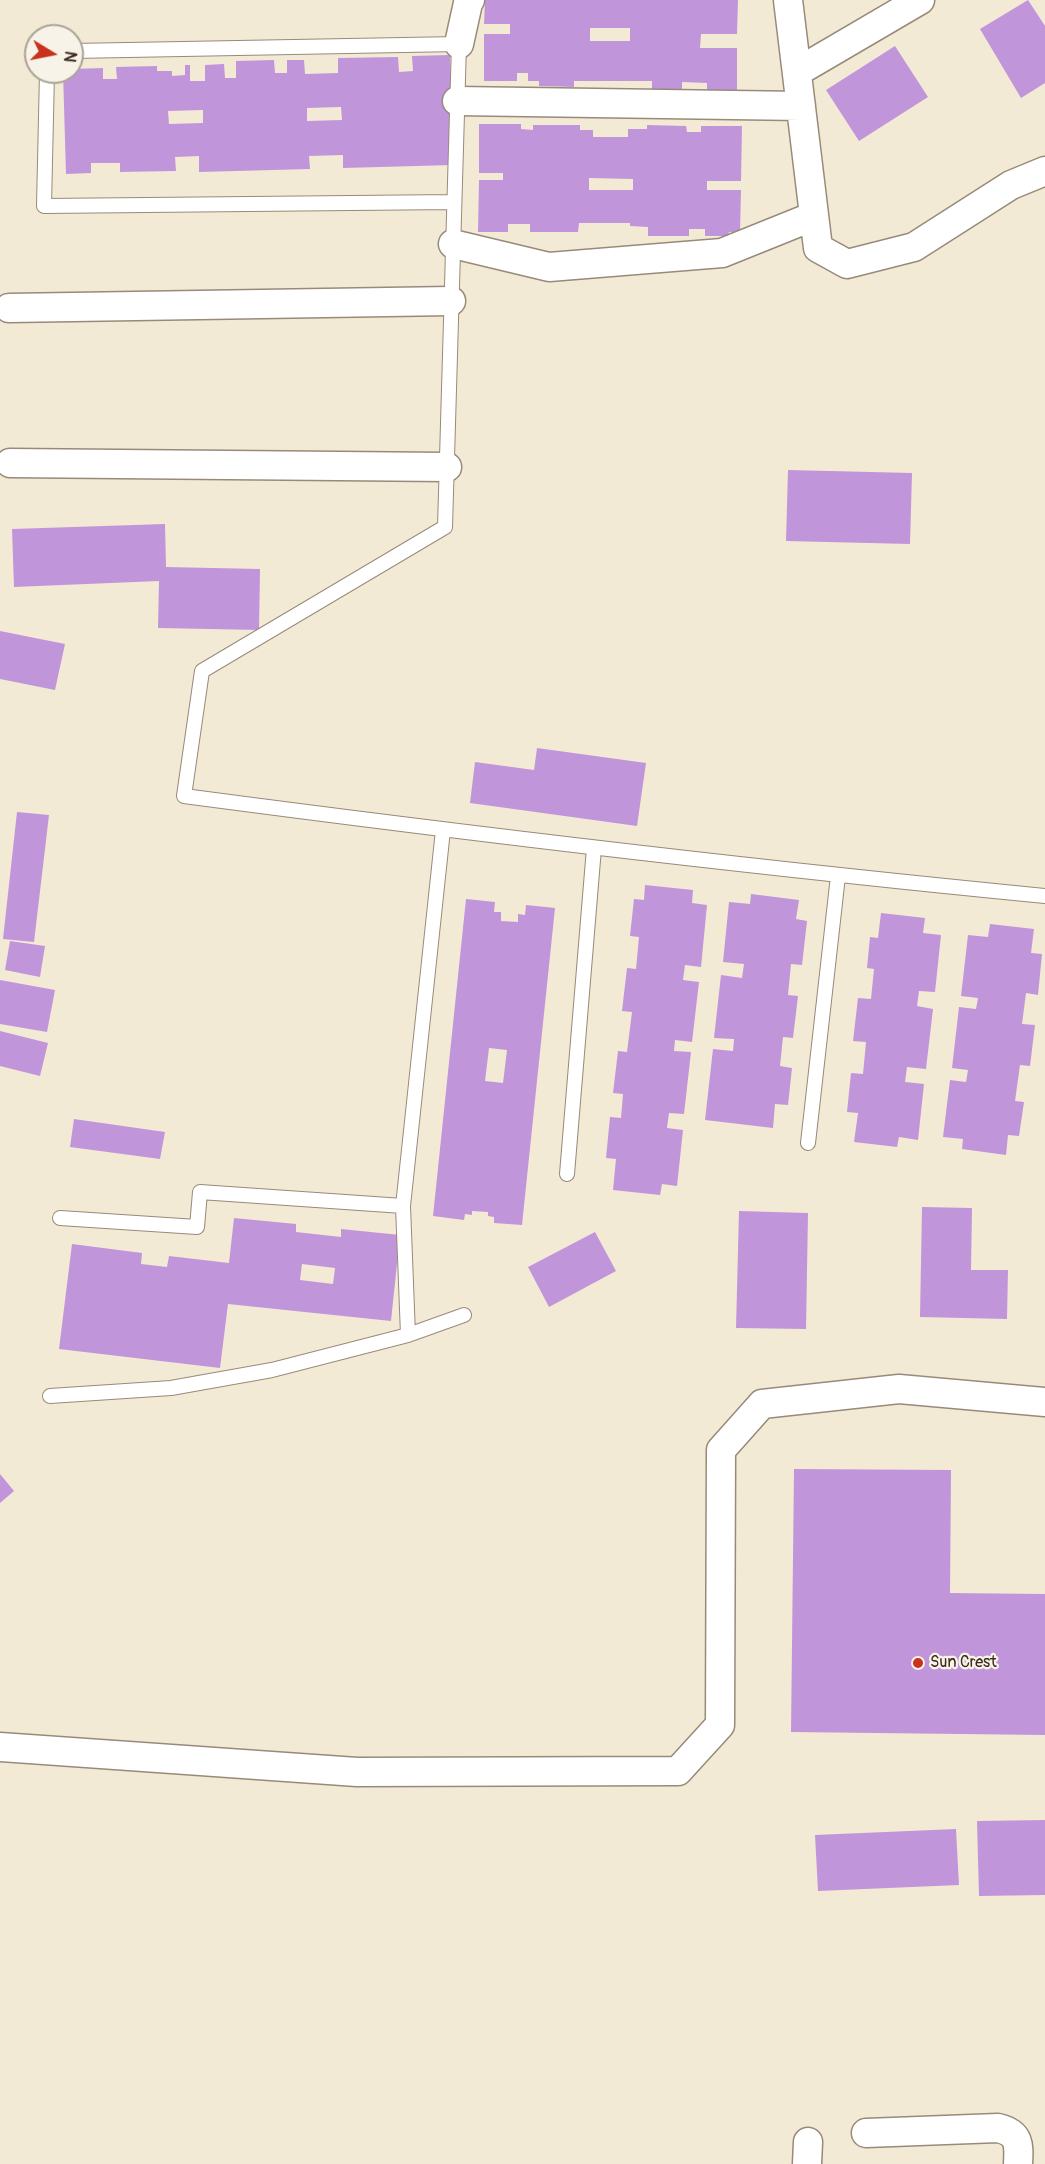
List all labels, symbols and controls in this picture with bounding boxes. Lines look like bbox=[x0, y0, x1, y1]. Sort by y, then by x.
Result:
north arrow bbox=[24, 24, 84, 84]
text: N bbox=[59, 50, 81, 64]
place label: Sun Crest bbox=[930, 1653, 997, 1673]
marker: Sun Crest bbox=[911, 1656, 925, 1670]

